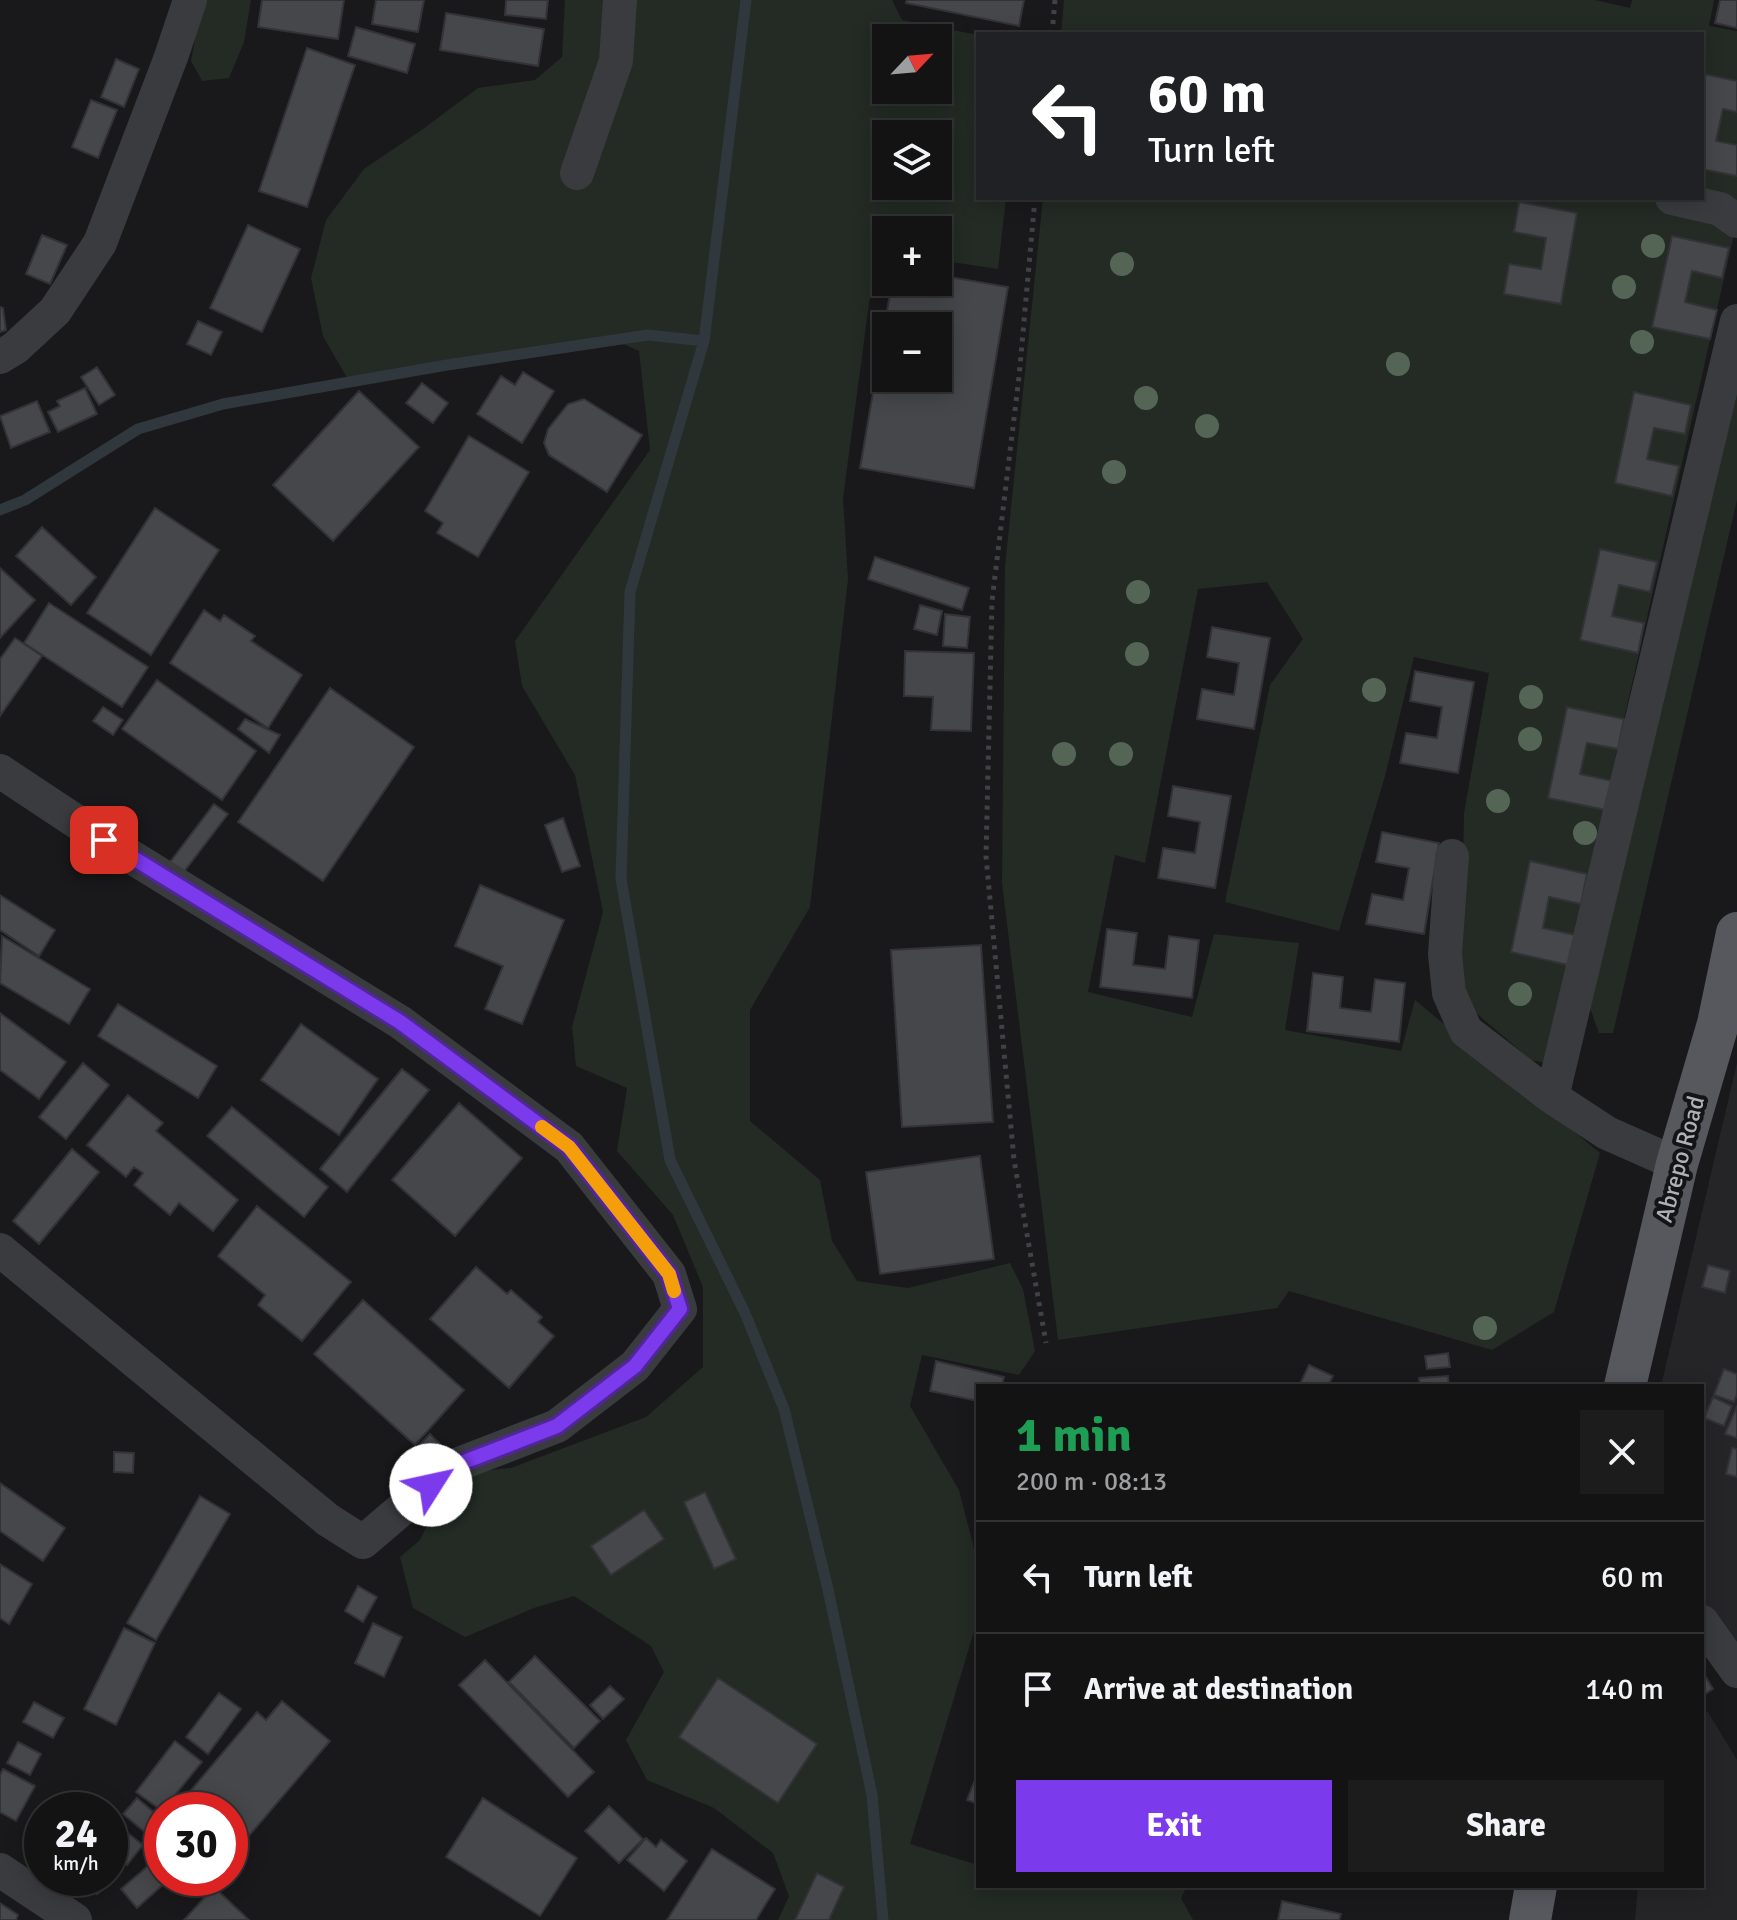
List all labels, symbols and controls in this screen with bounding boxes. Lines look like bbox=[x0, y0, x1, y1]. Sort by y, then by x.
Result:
north arrow bbox=[872, 24, 952, 104]
map controls bbox=[872, 24, 952, 392]
text: 60 m bbox=[1148, 59, 1266, 128]
icon: left bbox=[1016, 64, 1120, 168]
button: layers bbox=[872, 120, 952, 200]
text: Turn left bbox=[1148, 128, 1275, 173]
button: + bbox=[872, 216, 952, 296]
button: − bbox=[872, 312, 952, 392]
pin bbox=[70, 806, 138, 874]
icon: arrive bbox=[82, 818, 126, 862]
street label: Abrepo Road bbox=[1649, 1093, 1711, 1225]
text: 1 min bbox=[1016, 1406, 1132, 1465]
button: close bbox=[1580, 1410, 1664, 1494]
position arrow bbox=[389, 1443, 473, 1527]
text: 200 m · 08:13 bbox=[1016, 1466, 1167, 1498]
icon: left bbox=[1016, 1555, 1060, 1599]
text: Turn left bbox=[1084, 1559, 1193, 1596]
text: 60 m bbox=[1601, 1559, 1664, 1596]
icon: arrive bbox=[1016, 1667, 1060, 1711]
text: Arrive at destination bbox=[1084, 1671, 1353, 1708]
text: 140 m bbox=[1585, 1671, 1664, 1708]
button: Exit bbox=[1016, 1780, 1332, 1872]
button: Share bbox=[1348, 1780, 1664, 1872]
speed limit sign: 30 bbox=[144, 1792, 248, 1896]
text: 24 bbox=[54, 1809, 98, 1859]
text: km/h bbox=[53, 1851, 99, 1876]

